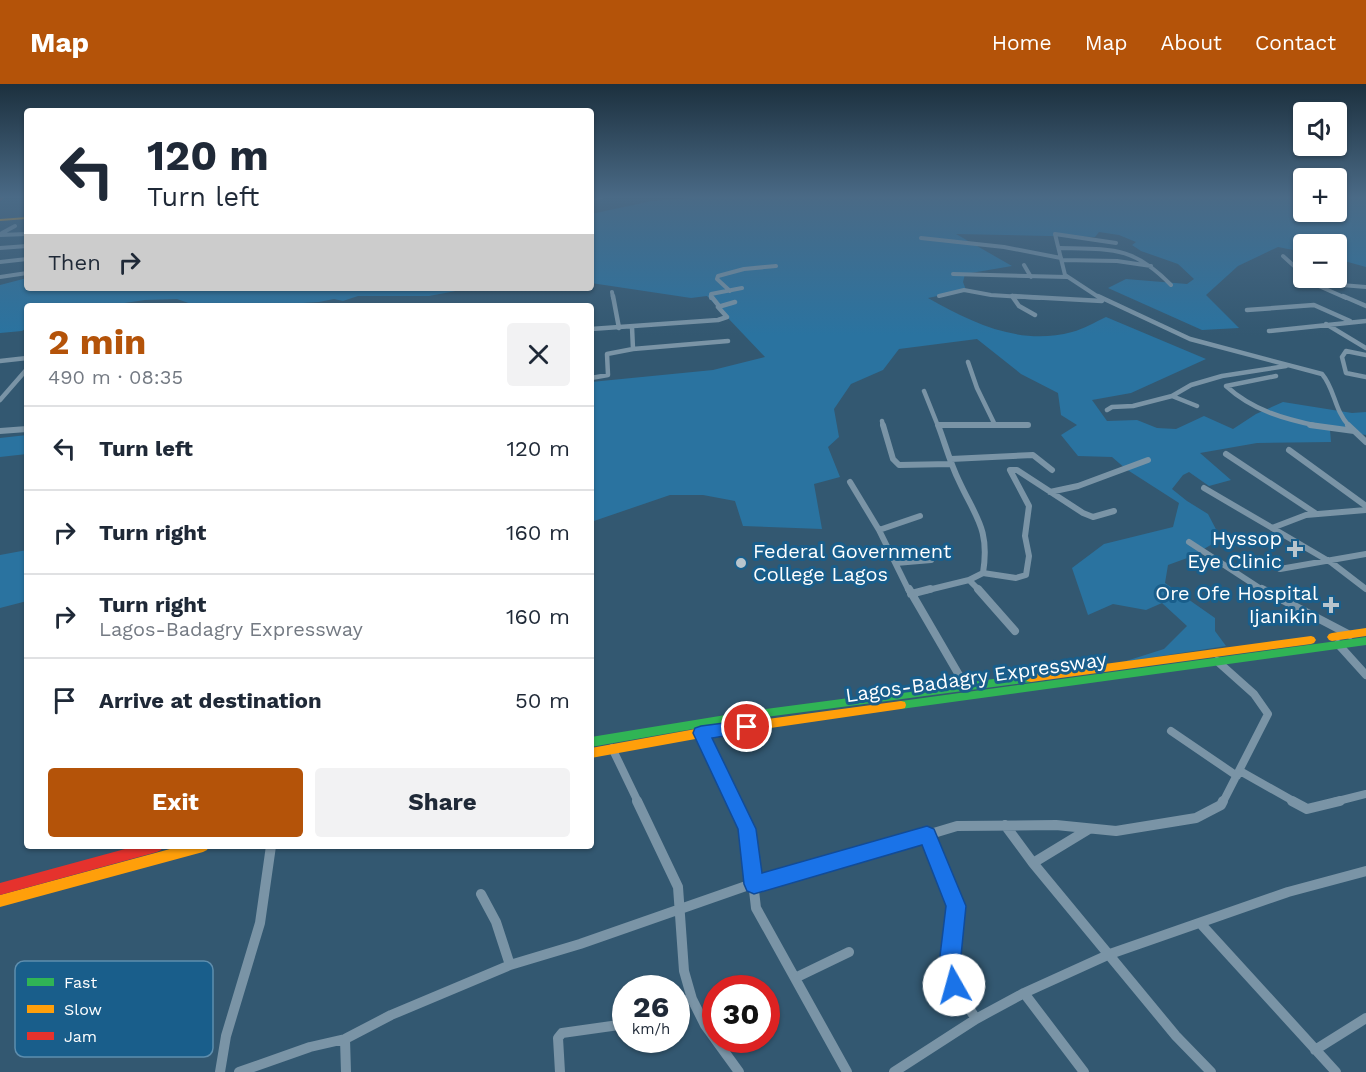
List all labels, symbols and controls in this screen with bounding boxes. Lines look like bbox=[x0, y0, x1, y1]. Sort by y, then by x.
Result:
text: Map bbox=[30, 26, 89, 59]
text: Home bbox=[992, 30, 1052, 55]
text: Map bbox=[1085, 30, 1128, 55]
text: About bbox=[1161, 30, 1222, 55]
text: Contact bbox=[1255, 30, 1336, 55]
map controls bbox=[1293, 102, 1347, 288]
button: sound bbox=[1293, 102, 1347, 156]
text: 120 m bbox=[147, 131, 269, 180]
icon: left bbox=[48, 132, 126, 210]
button: + bbox=[1293, 168, 1347, 222]
text: Turn left bbox=[147, 181, 259, 213]
button: − bbox=[1293, 234, 1347, 288]
icon: right bbox=[113, 246, 146, 279]
text: Then bbox=[48, 250, 101, 275]
text: 2 min bbox=[48, 321, 146, 363]
button: close bbox=[507, 323, 570, 386]
text: 490 m · 08:35 bbox=[48, 365, 183, 389]
icon: left bbox=[48, 432, 81, 465]
text: Turn left bbox=[99, 436, 193, 461]
text: 120 m bbox=[506, 436, 570, 461]
icon: right bbox=[48, 516, 81, 549]
text: Turn right bbox=[99, 520, 206, 545]
text: 160 m bbox=[506, 520, 570, 545]
place label: Hyssop Eye Clinic bbox=[1187, 526, 1282, 573]
place label: Federal Government College Lagos bbox=[753, 539, 952, 586]
marker: Hyssop Eye Clinic bbox=[1286, 540, 1304, 558]
marker: Federal Government College Lagos bbox=[734, 556, 748, 570]
place label: Ore Ofe Hospital Ijanikin bbox=[1155, 581, 1318, 628]
text: Turn right bbox=[99, 592, 206, 617]
marker: Ore Ofe Hospital Ijanikin bbox=[1322, 596, 1340, 614]
icon: right bbox=[48, 600, 81, 633]
text: 160 m bbox=[506, 604, 570, 629]
text: Lagos-Badagry Expressway bbox=[99, 617, 363, 641]
street label: Lagos-Badagry Expressway bbox=[844, 647, 1109, 707]
icon: arrive bbox=[48, 684, 81, 717]
text: Arrive at destination bbox=[99, 688, 322, 713]
text: 50 m bbox=[515, 688, 570, 713]
pin bbox=[721, 701, 772, 752]
icon: arrive bbox=[730, 710, 763, 743]
button: Exit bbox=[48, 768, 303, 837]
button: Share bbox=[315, 768, 570, 837]
position arrow bbox=[922, 953, 986, 1017]
legend bbox=[15, 961, 213, 1057]
text: Fast bbox=[64, 973, 97, 992]
speed limit sign: 30 bbox=[702, 975, 780, 1053]
text: 26 bbox=[633, 989, 669, 1024]
text: Slow bbox=[64, 1000, 102, 1019]
text: km/h bbox=[632, 1020, 670, 1038]
text: Jam bbox=[64, 1027, 97, 1046]

